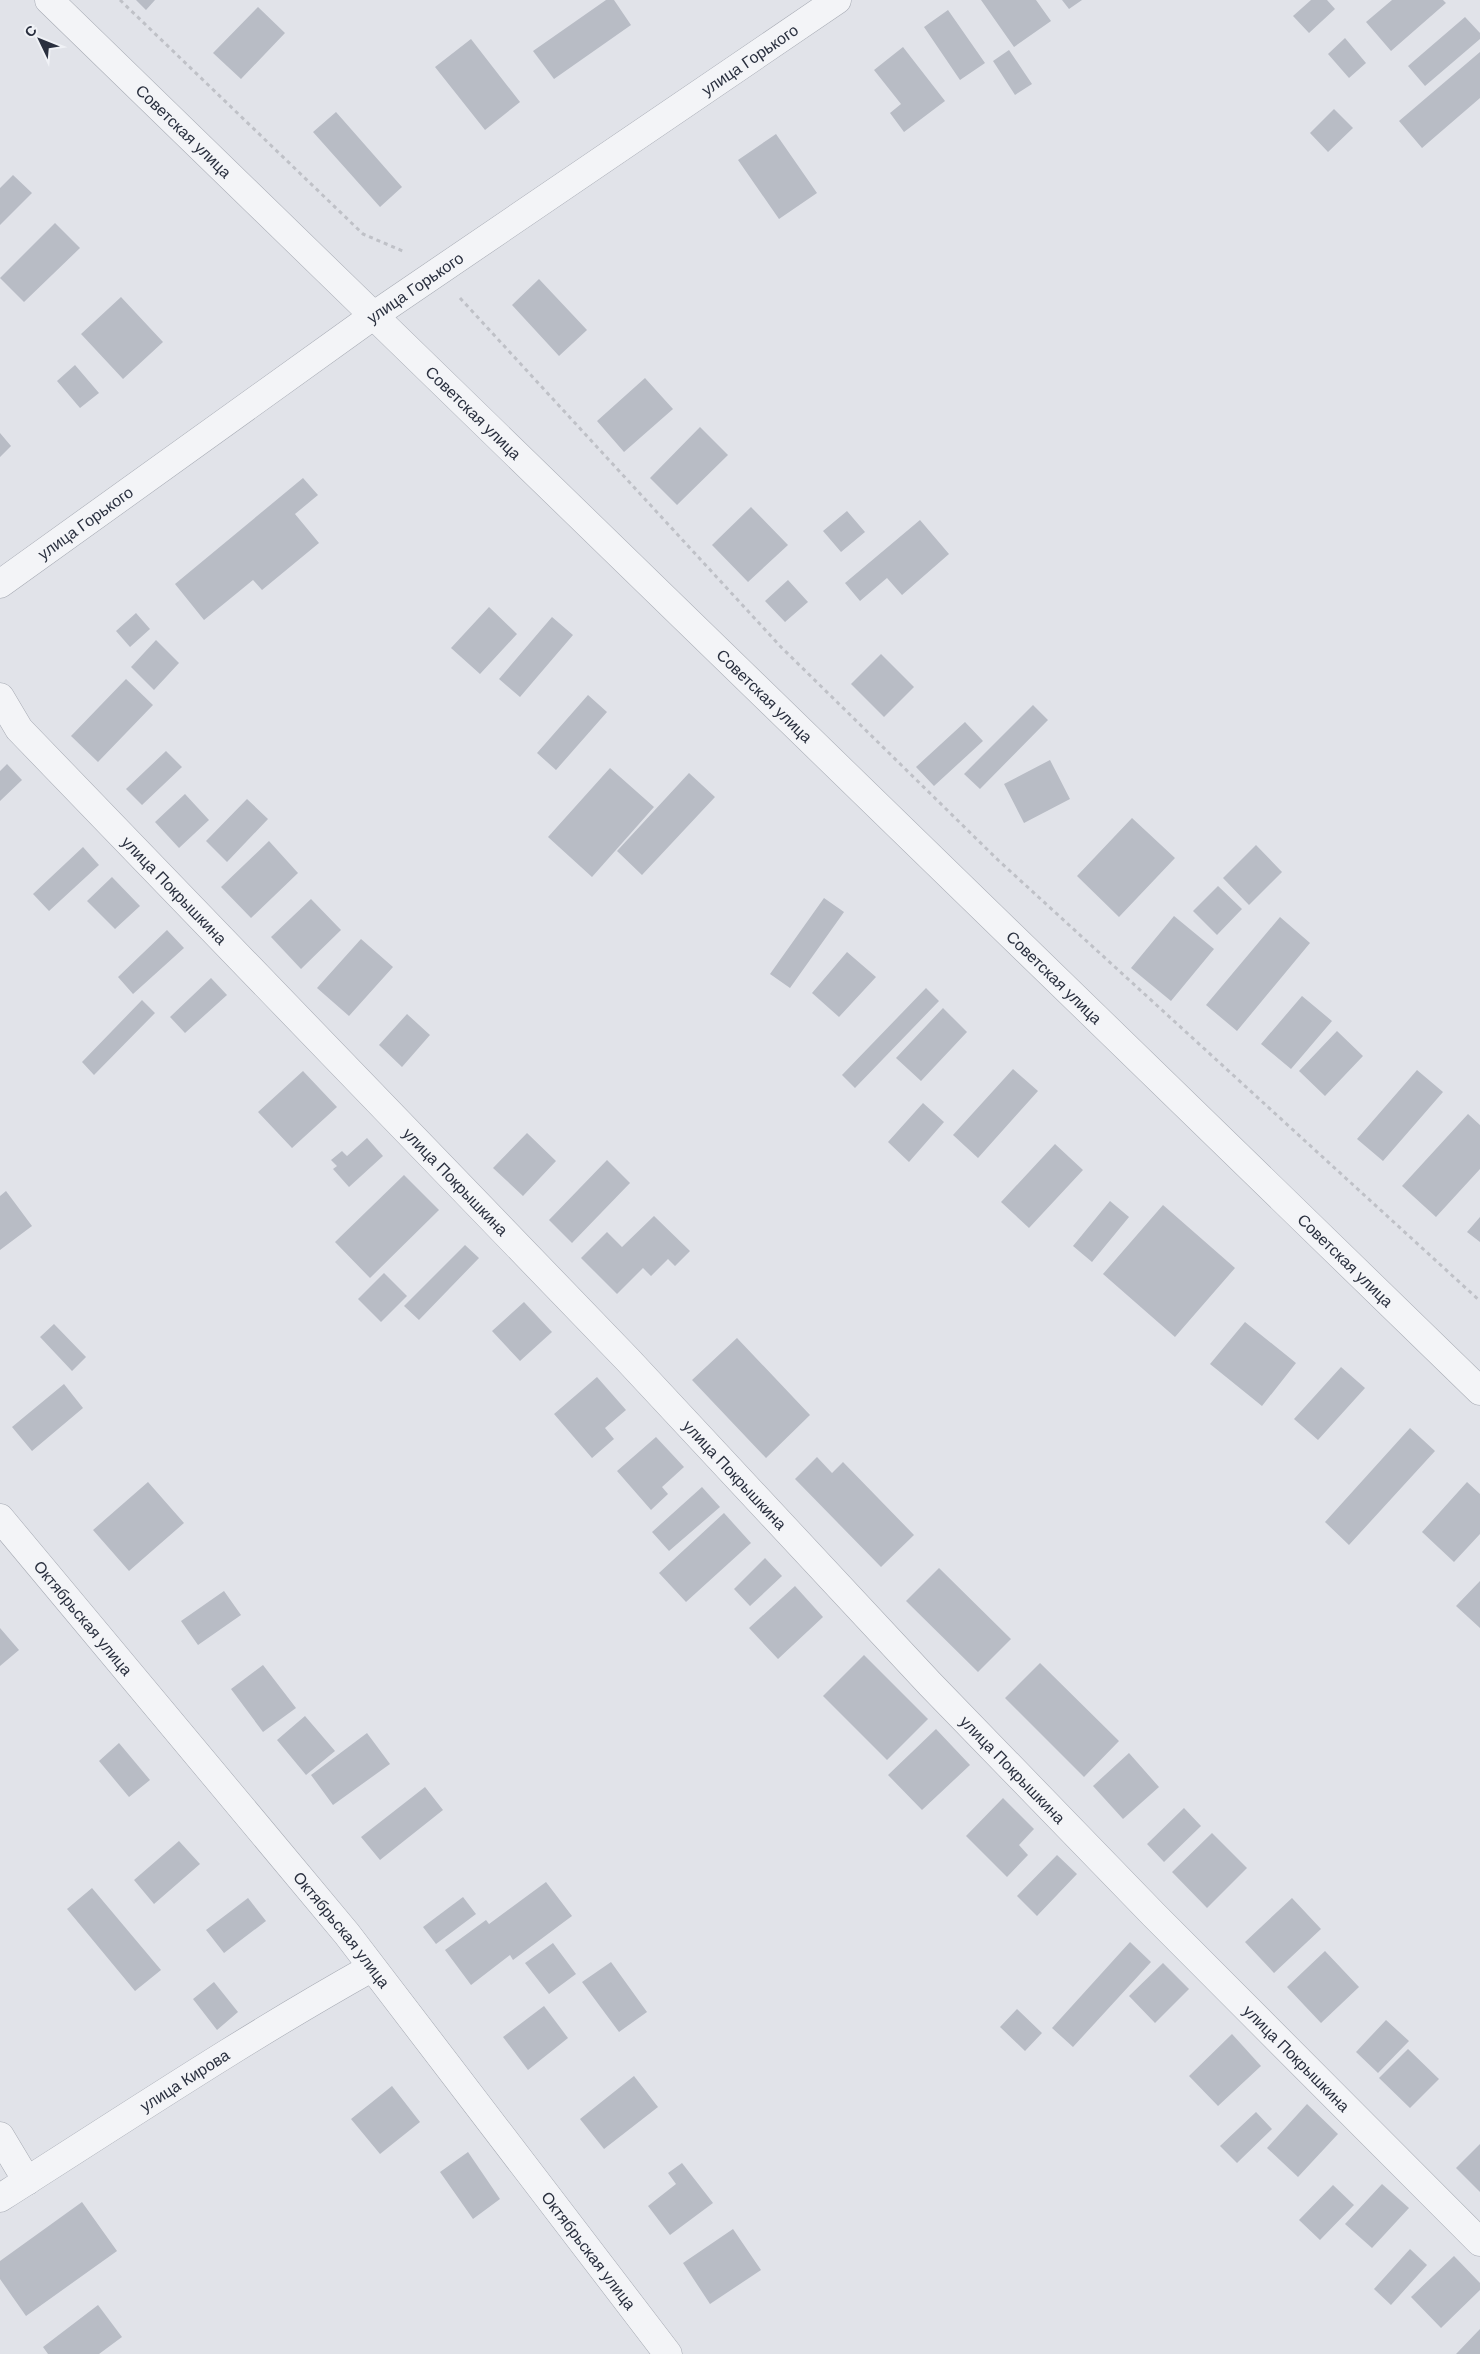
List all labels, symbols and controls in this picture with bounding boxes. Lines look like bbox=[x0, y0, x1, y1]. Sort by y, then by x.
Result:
north arrow bbox=[15, 15, 65, 65]
street label: улица Горького bbox=[699, 21, 801, 99]
text: С bbox=[21, 22, 40, 40]
street label: Советская улица bbox=[132, 81, 235, 181]
street label: улица Горького bbox=[364, 249, 467, 327]
street label: Советская улица bbox=[422, 363, 524, 463]
street label: улица Горького bbox=[35, 483, 136, 563]
street label: Советская улица bbox=[713, 646, 815, 746]
street label: улица Покрышкина bbox=[118, 833, 230, 948]
street label: Советская улица bbox=[1003, 928, 1105, 1028]
street label: улица Покрышкина bbox=[400, 1124, 511, 1239]
street label: Советская улица bbox=[1294, 1211, 1396, 1311]
street label: улица Покрышкина bbox=[680, 1417, 790, 1533]
street label: Октябрьская улица bbox=[30, 1558, 135, 1679]
street label: улица Покрышкина bbox=[957, 1713, 1068, 1827]
street label: Октябрьская улица bbox=[290, 1869, 393, 1991]
street label: улица Покрышкина bbox=[1240, 2002, 1353, 2115]
street label: улица Кирова bbox=[137, 2046, 232, 2115]
street label: Октябрьская улица bbox=[538, 2189, 639, 2313]

